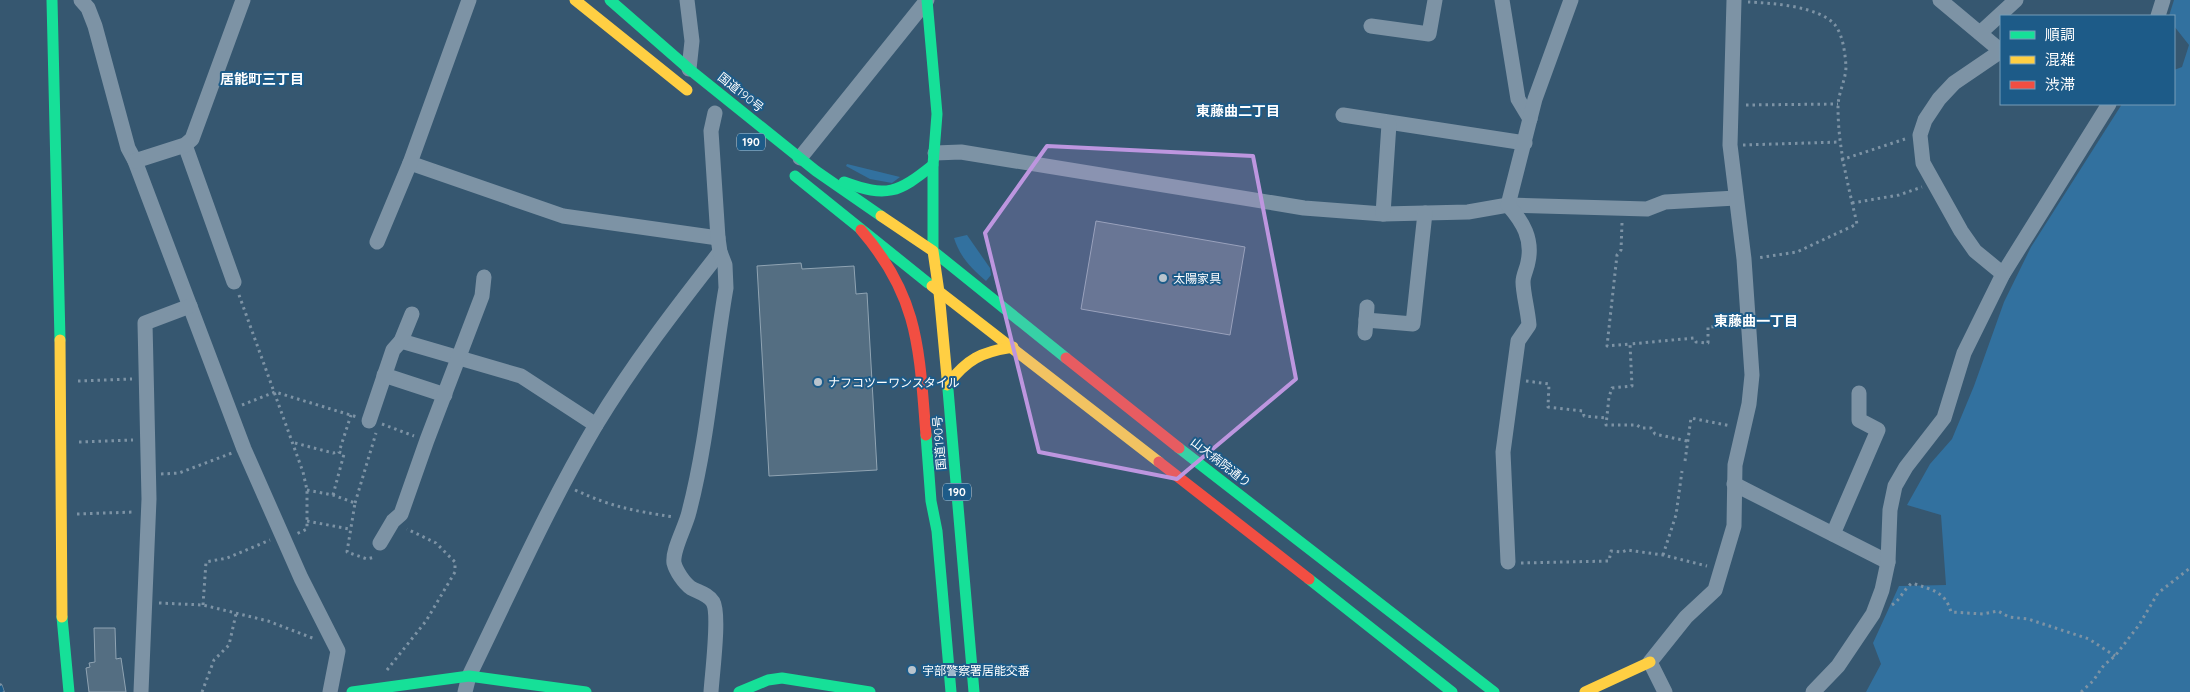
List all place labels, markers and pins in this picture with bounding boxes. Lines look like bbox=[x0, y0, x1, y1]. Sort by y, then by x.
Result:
place label: 太陽家具 bbox=[1173, 271, 1221, 286]
marker: 太陽家具 bbox=[1157, 272, 1169, 284]
place label: ナフコツーワンスタイル bbox=[828, 375, 960, 390]
marker: ナフコツーワンスタイル bbox=[812, 376, 824, 388]
place label: 宇部警察署居能交番 bbox=[922, 663, 1030, 678]
marker: 宇部警察署居能交番 bbox=[906, 664, 918, 676]

